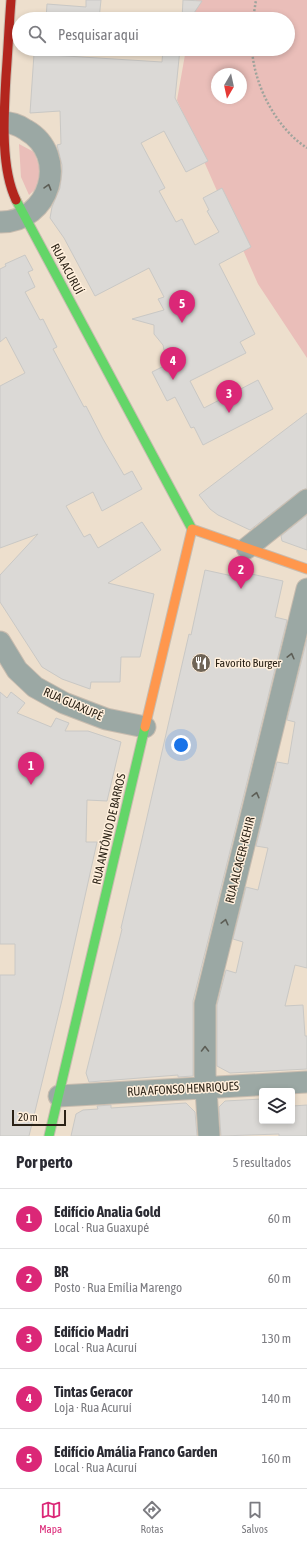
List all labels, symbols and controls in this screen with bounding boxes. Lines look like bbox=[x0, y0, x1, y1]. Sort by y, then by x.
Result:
search box bbox=[12, 12, 295, 56]
icon: search bbox=[26, 23, 48, 45]
text: Pesquisar aqui bbox=[58, 26, 139, 43]
north arrow bbox=[211, 68, 247, 104]
one-way arrow bbox=[43, 184, 52, 191]
street label: RUA ACURUÍ bbox=[48, 241, 86, 297]
pin: 5 bbox=[169, 290, 195, 323]
pin: 4 bbox=[160, 347, 186, 380]
pin: 3 bbox=[216, 380, 242, 413]
pin: 2 bbox=[228, 556, 254, 589]
restaurant icon: Favorito Burger bbox=[190, 652, 212, 674]
one-way arrow bbox=[286, 652, 294, 659]
place label: Favorito Burger bbox=[215, 656, 282, 670]
street label: RUA GUAXUPÉ bbox=[41, 685, 105, 723]
your location bbox=[171, 735, 191, 755]
pin: 1 bbox=[18, 752, 44, 785]
street label: RUA ANTÔNIO DE BARROS bbox=[89, 772, 129, 886]
one-way arrow bbox=[252, 792, 260, 799]
street label: RUA ALCACER-KEHIR bbox=[222, 815, 258, 905]
one-way arrow bbox=[221, 918, 229, 925]
one-way arrow bbox=[201, 1046, 209, 1052]
street label: RUA AFONSO HENRIQUES bbox=[127, 1079, 239, 1099]
map controls bbox=[259, 1088, 295, 1124]
button: layers bbox=[259, 1088, 295, 1124]
scale bar bbox=[12, 1108, 66, 1127]
text: 20 m bbox=[18, 1111, 38, 1123]
text: Por perto bbox=[16, 1152, 73, 1172]
text: 5 resultados bbox=[232, 1155, 291, 1170]
text: Edifício Analia Gold bbox=[54, 1203, 161, 1220]
text: 1 bbox=[26, 1211, 32, 1226]
text: 60 m bbox=[268, 1211, 291, 1226]
text: Local · Rua Guaxupé bbox=[54, 1220, 149, 1235]
text: BR bbox=[54, 1263, 69, 1280]
text: 2 bbox=[26, 1271, 32, 1286]
text: 60 m bbox=[268, 1271, 291, 1286]
text: Posto · Rua Emília Marengo bbox=[54, 1280, 182, 1295]
text: Edifício Madri bbox=[54, 1323, 129, 1340]
text: 3 bbox=[26, 1331, 32, 1346]
text: 130 m bbox=[262, 1331, 291, 1346]
text: Local · Rua Acuruí bbox=[54, 1340, 137, 1355]
text: Tintas Geracor bbox=[54, 1383, 133, 1400]
text: 4 bbox=[26, 1391, 32, 1406]
text: 140 m bbox=[262, 1391, 291, 1406]
text: Loja · Rua Acuruí bbox=[54, 1400, 132, 1415]
text: Edifício Amália Franco Garden bbox=[54, 1443, 218, 1460]
text: 5 bbox=[26, 1451, 32, 1466]
text: 160 m bbox=[262, 1451, 291, 1466]
text: Local · Rua Acuruí bbox=[54, 1460, 137, 1475]
tab: Mapa bbox=[39, 1499, 62, 1535]
tab: Rotas bbox=[140, 1499, 163, 1535]
tab: Salvos bbox=[242, 1499, 268, 1535]

